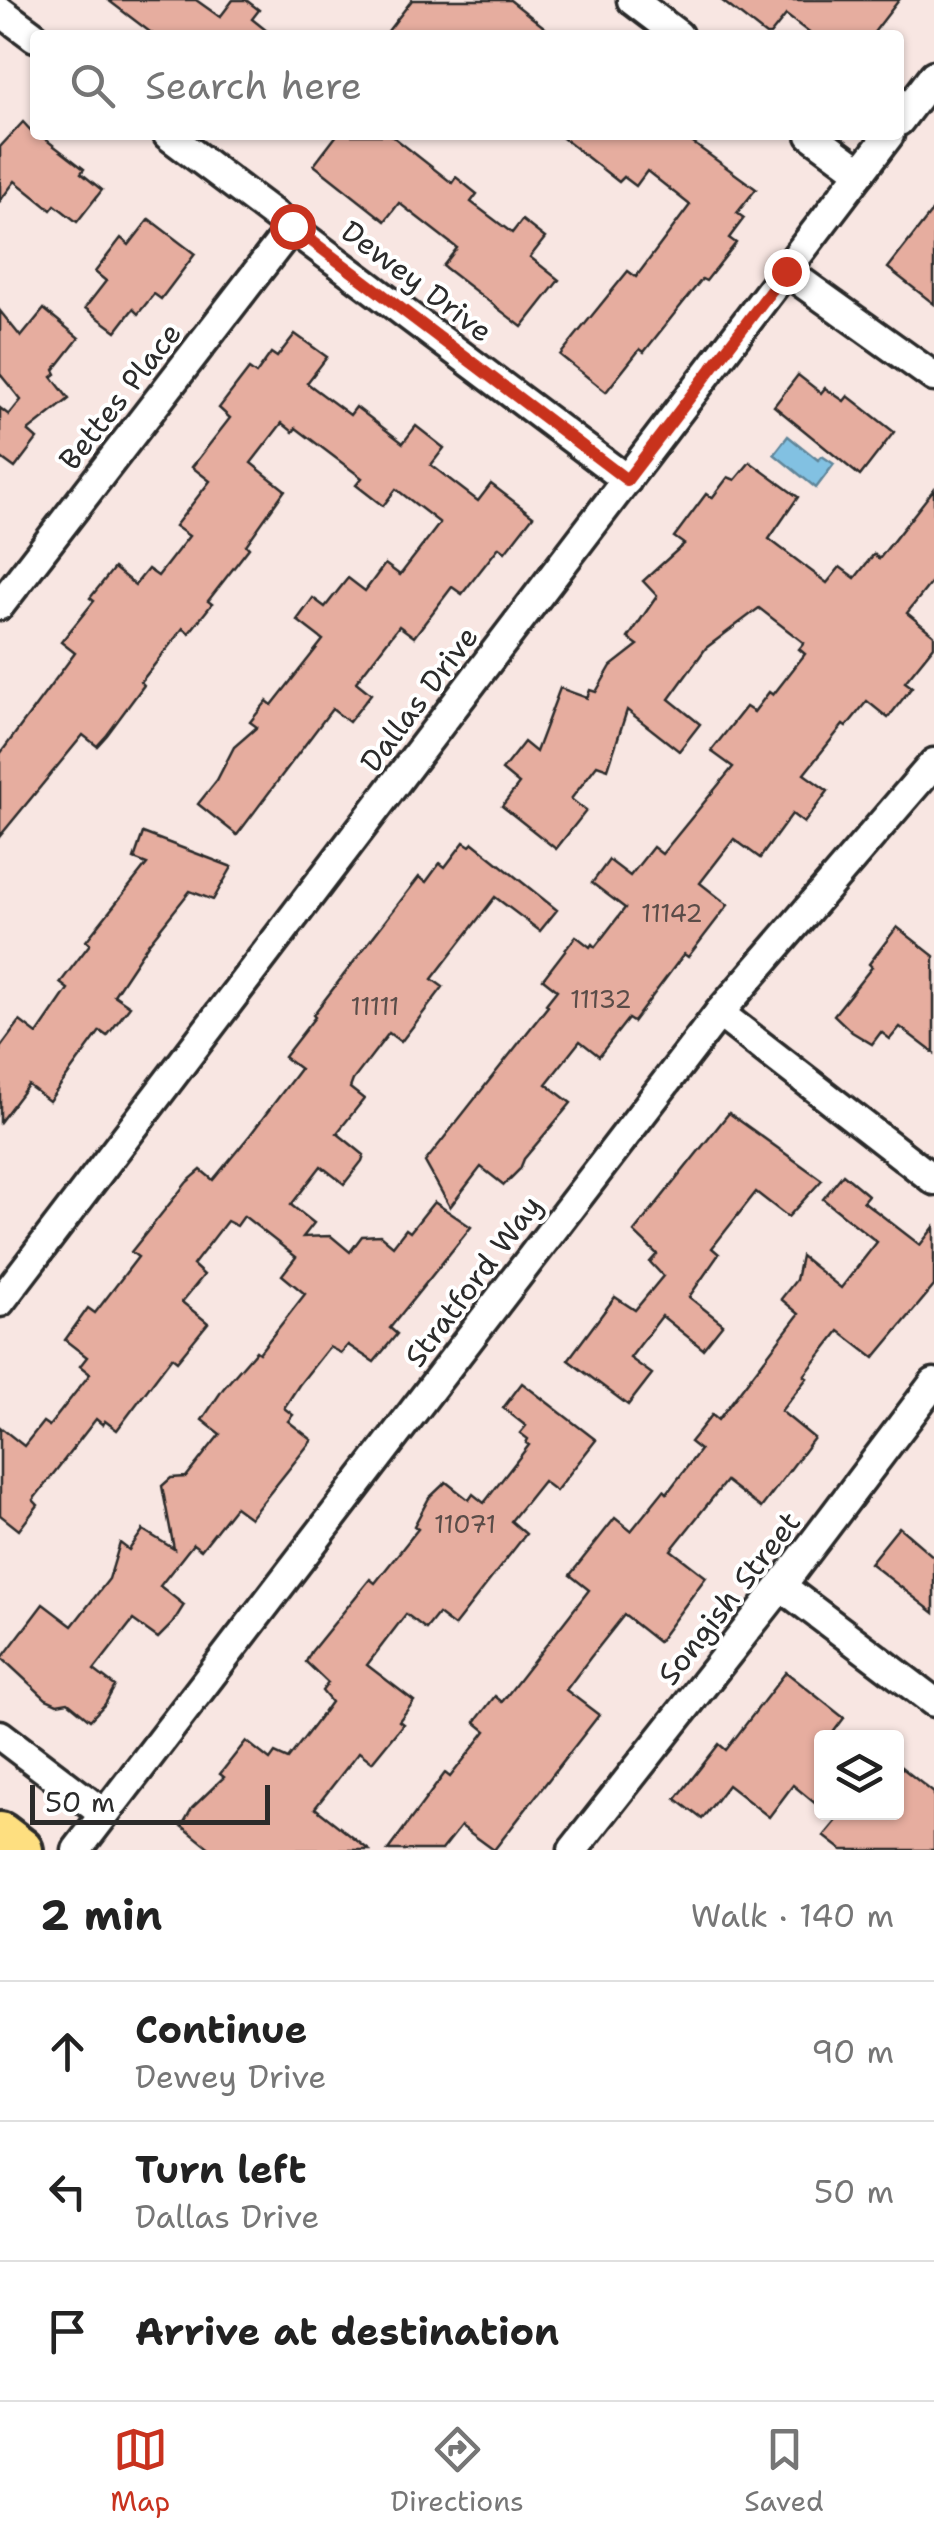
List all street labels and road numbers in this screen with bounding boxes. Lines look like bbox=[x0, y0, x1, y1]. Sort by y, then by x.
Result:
street label: Dewey Drive bbox=[333, 211, 501, 351]
street label: Bettes Place bbox=[49, 314, 191, 478]
street label: Dallas Drive bbox=[351, 618, 487, 780]
street label: Stratford Way bbox=[395, 1187, 551, 1375]
street label: Songish Street bbox=[648, 1503, 810, 1693]

